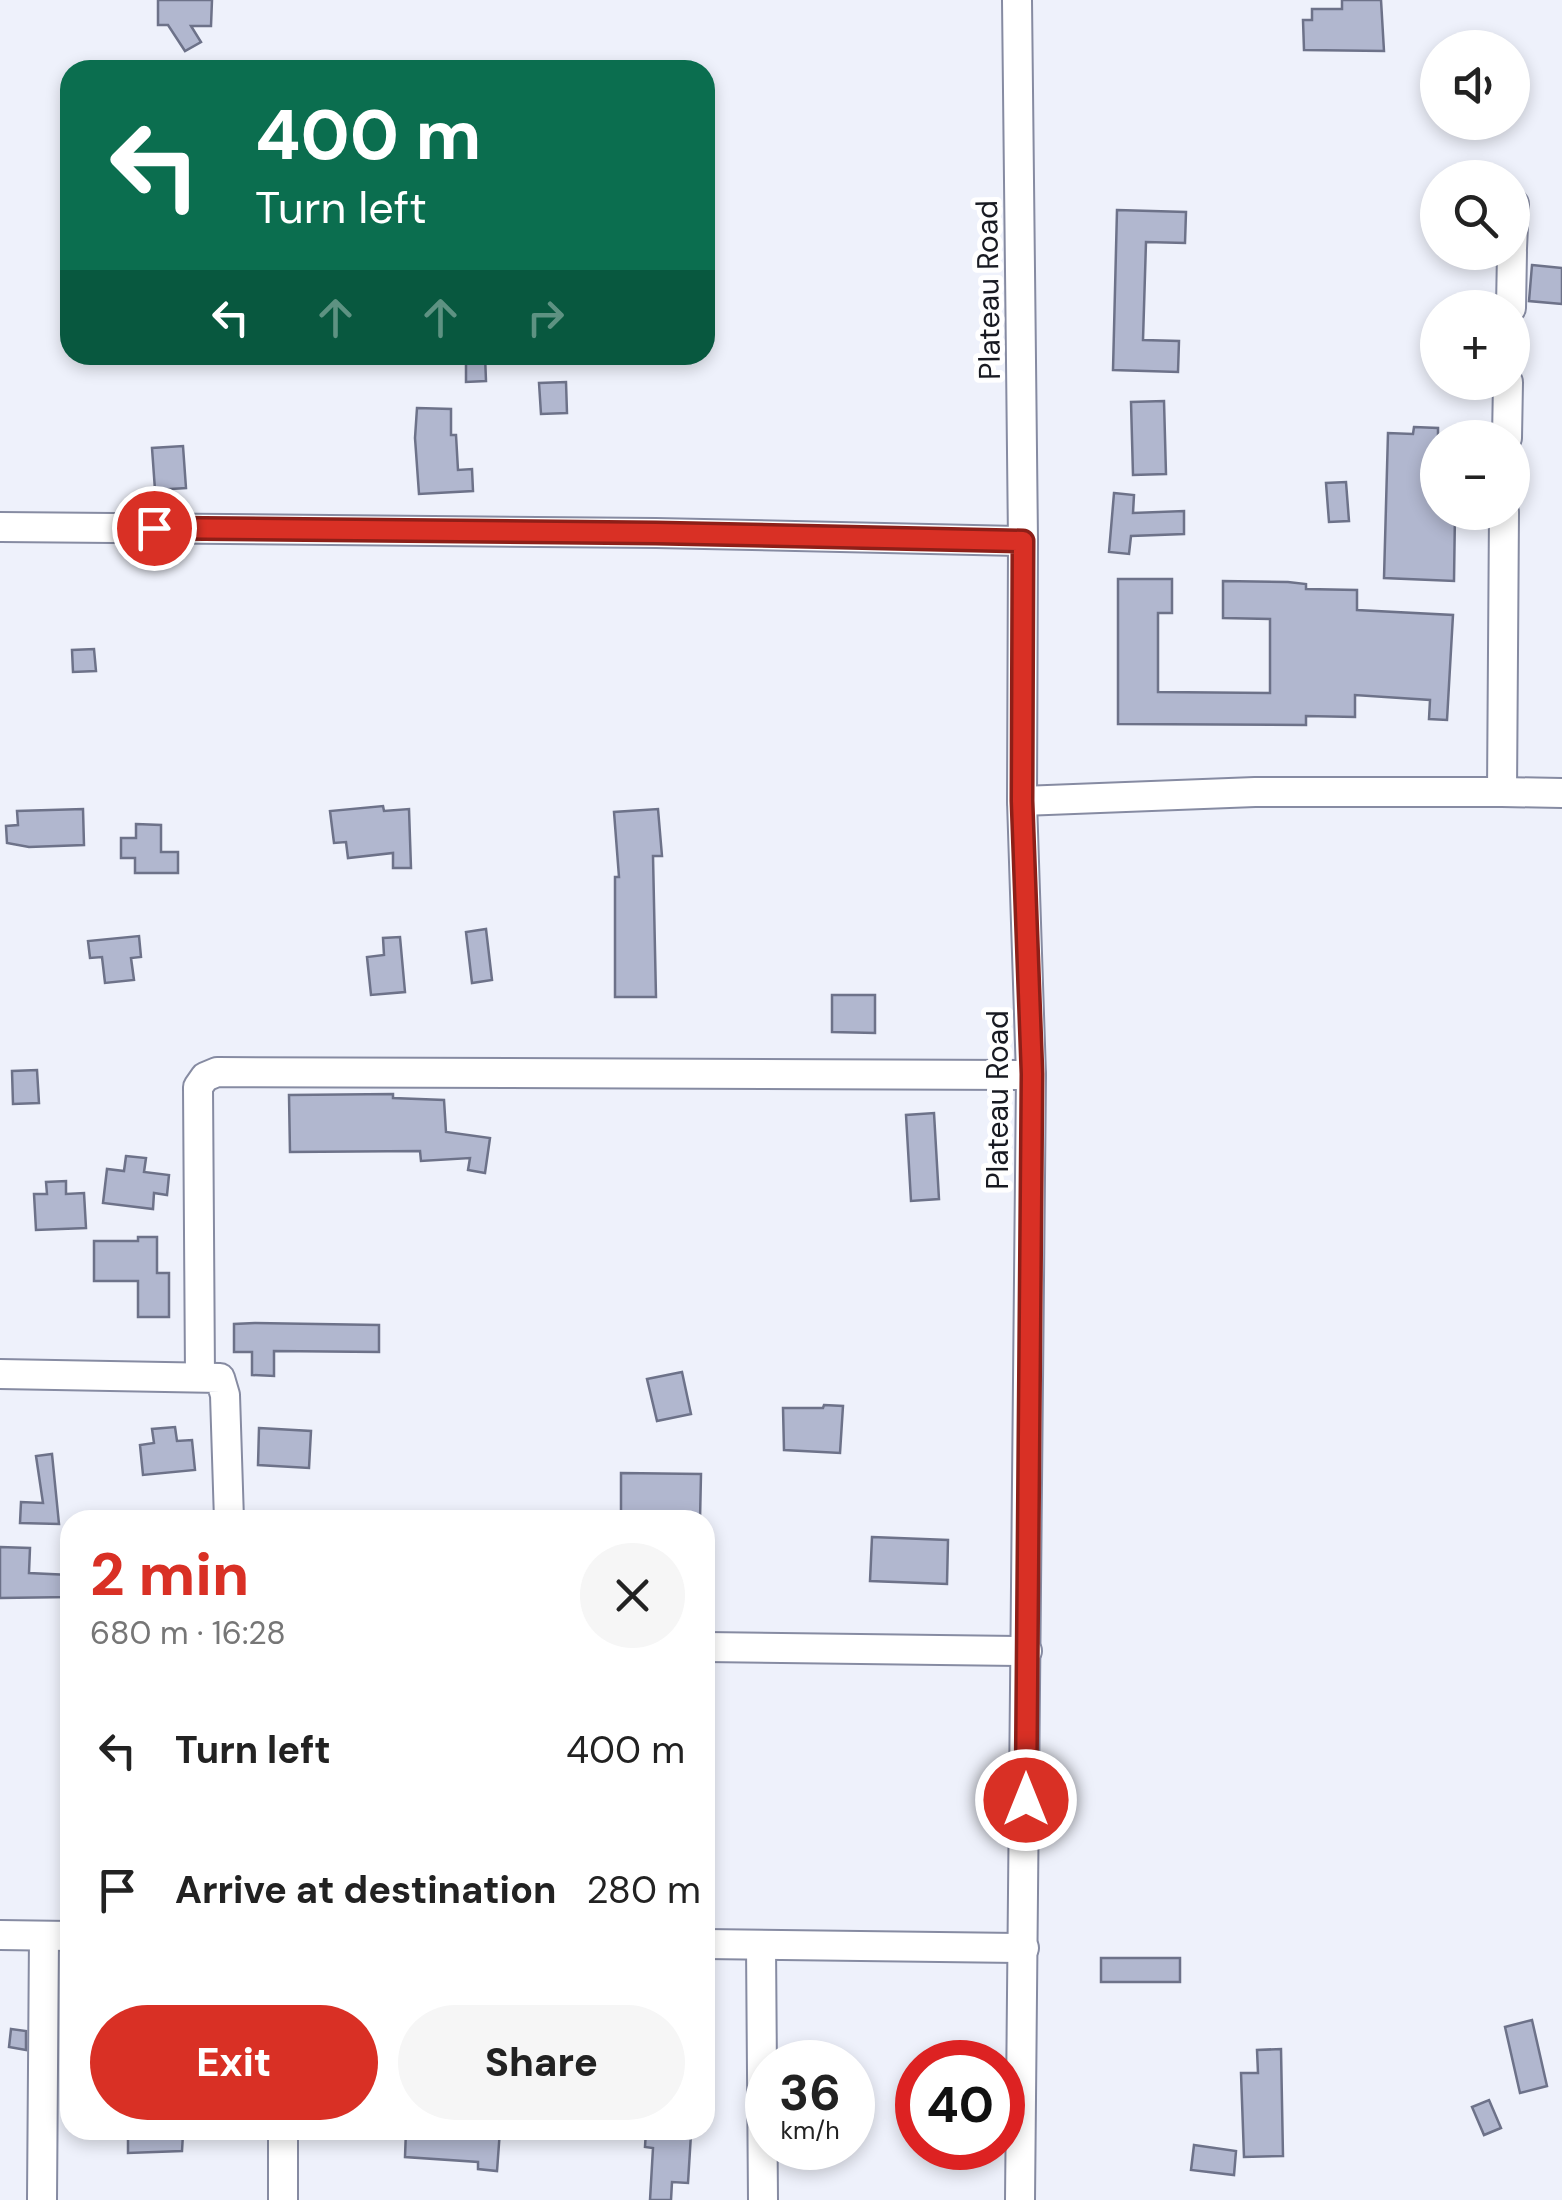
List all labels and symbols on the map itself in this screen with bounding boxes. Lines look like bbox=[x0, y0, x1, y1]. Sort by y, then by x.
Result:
street label: Plateau Road bbox=[967, 200, 1009, 380]
pin bbox=[112, 486, 197, 571]
street label: Plateau Road bbox=[978, 1010, 1017, 1190]
position arrow bbox=[974, 1748, 1078, 1852]
speed limit sign: 40 bbox=[895, 2040, 1025, 2170]

